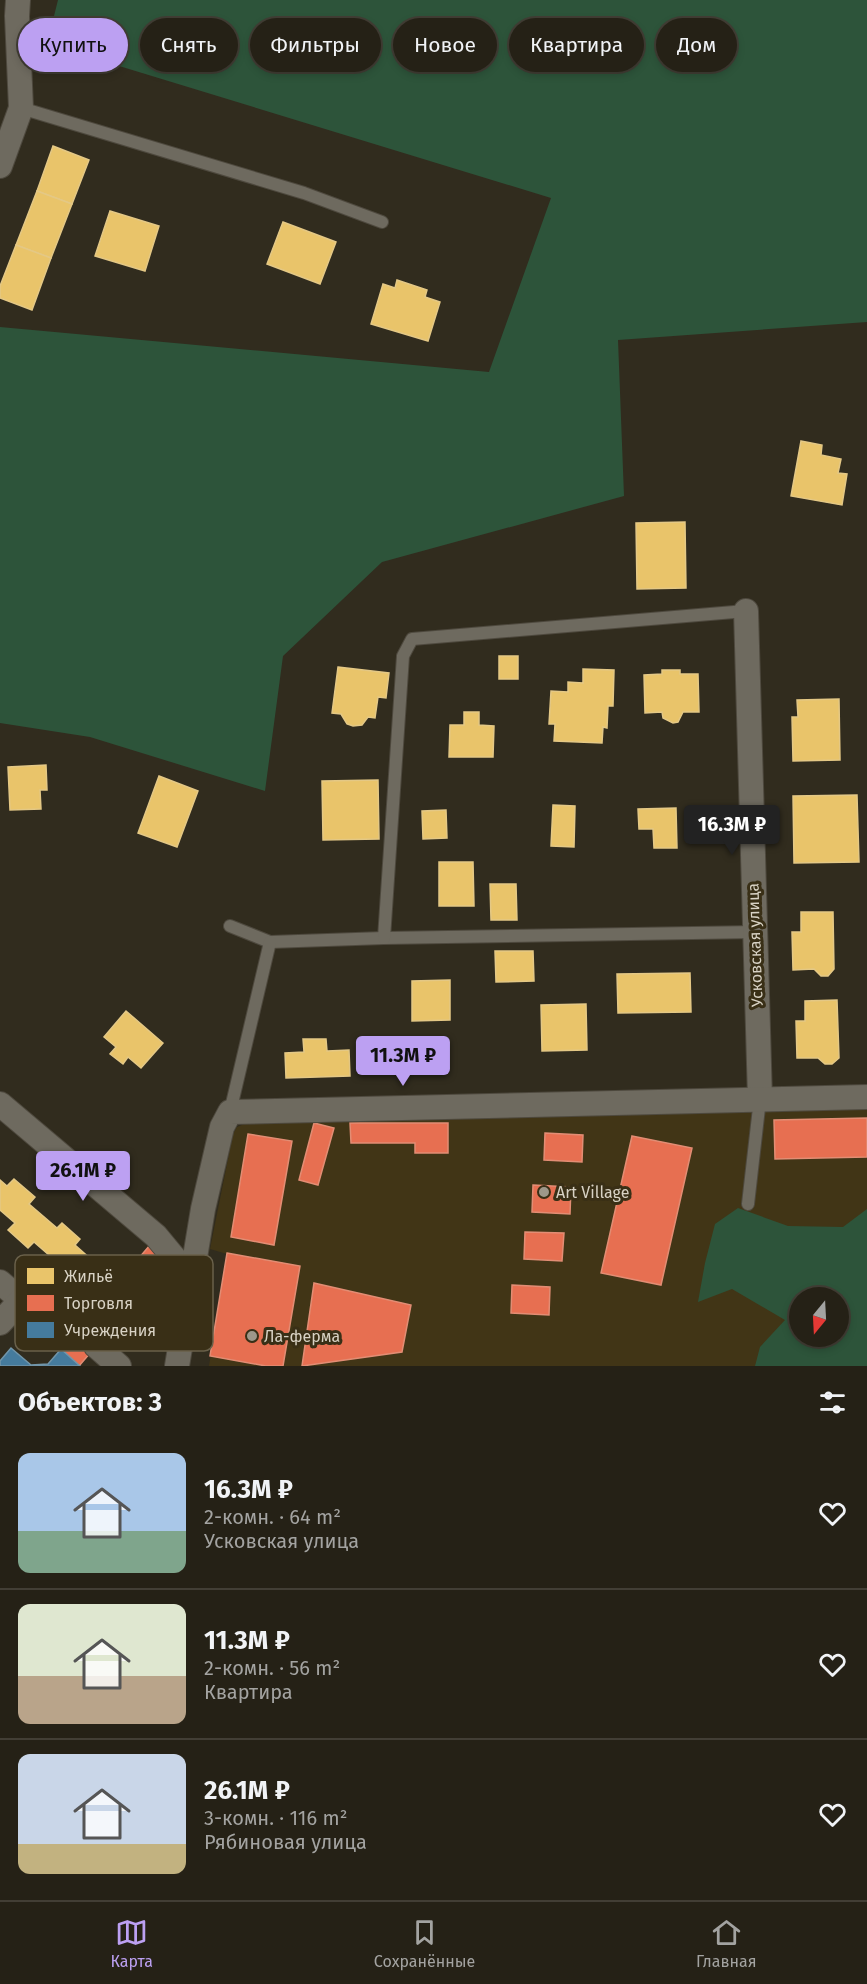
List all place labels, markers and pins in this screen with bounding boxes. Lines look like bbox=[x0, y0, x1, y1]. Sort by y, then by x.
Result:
pin: 16.3M ₽ bbox=[677, 805, 787, 856]
pin: 11.3M ₽ bbox=[348, 1036, 458, 1087]
pin: 26.1M ₽ bbox=[28, 1151, 138, 1202]
place label: Art Village bbox=[556, 1183, 629, 1202]
marker: Art Village bbox=[537, 1185, 551, 1199]
place label: Ла-ферма bbox=[264, 1327, 340, 1346]
marker: Ла-ферма bbox=[245, 1329, 259, 1343]

